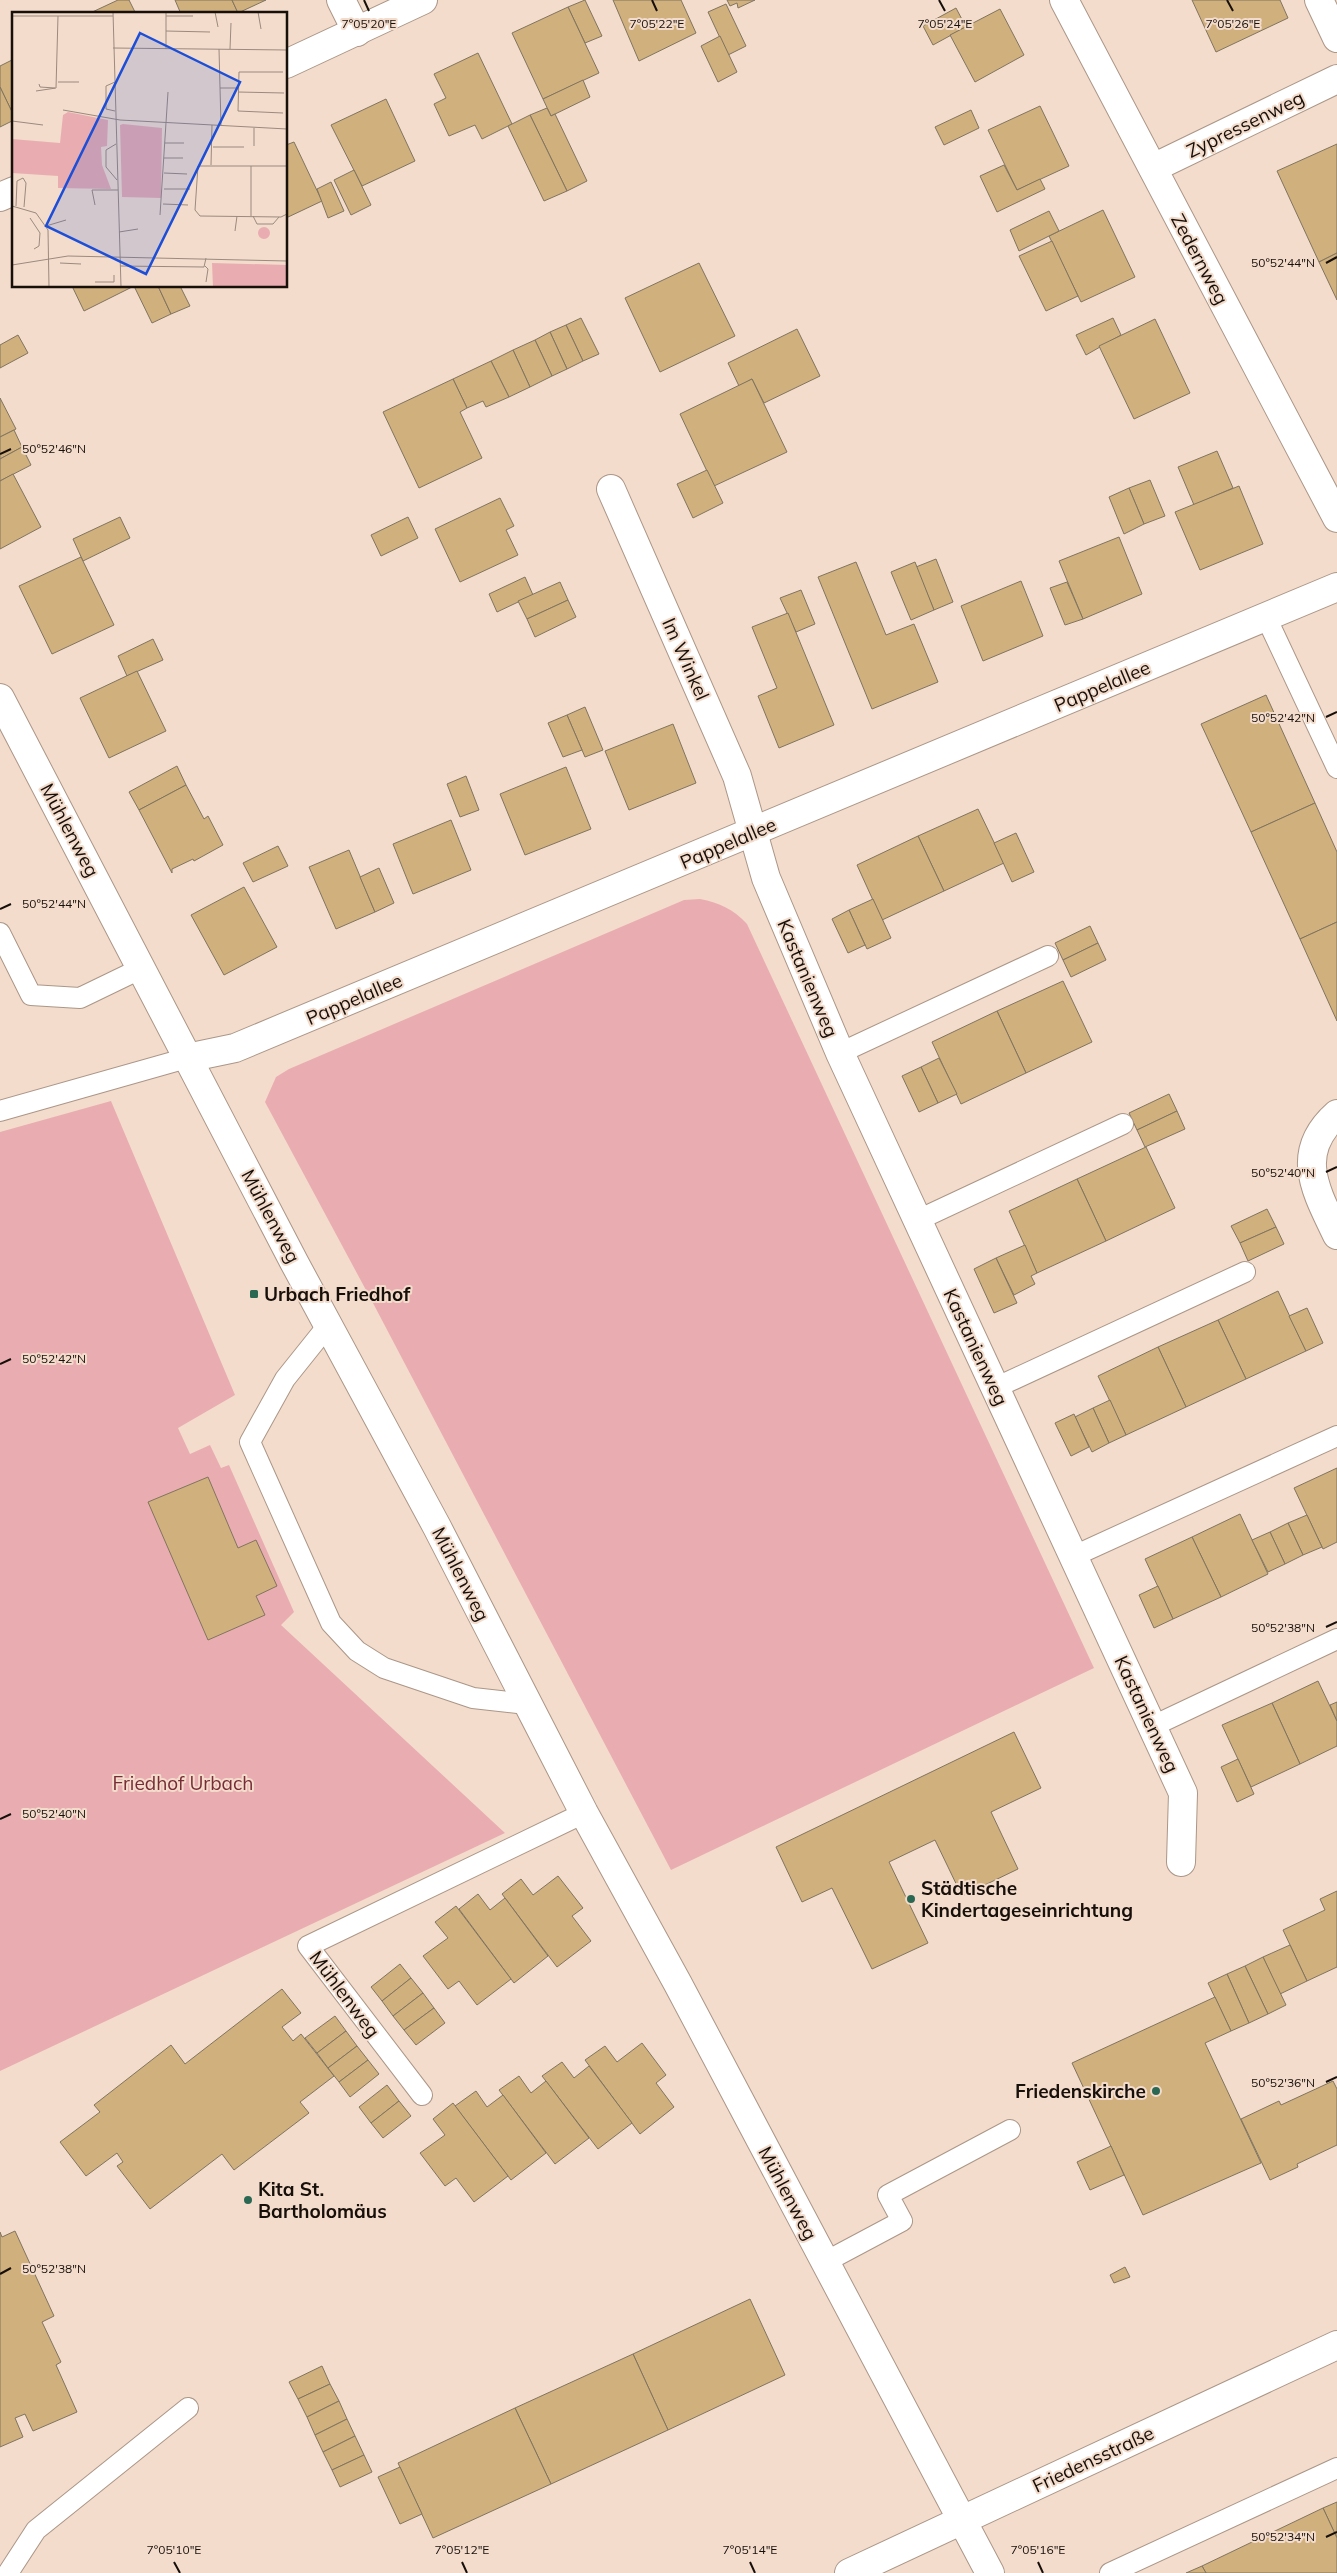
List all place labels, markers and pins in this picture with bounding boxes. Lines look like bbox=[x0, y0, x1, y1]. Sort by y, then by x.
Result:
place label: Urbach Friedhof bbox=[264, 1282, 411, 1306]
marker: Urbach Friedhof bbox=[248, 1288, 260, 1300]
place label: Städtische Kindertageseinrichtung bbox=[921, 1876, 1133, 1922]
marker: Städtische Kindertageseinrichtung bbox=[905, 1893, 917, 1905]
place label: Friedenskirche bbox=[1015, 2079, 1146, 2103]
marker: Friedenskirche bbox=[1150, 2085, 1162, 2097]
place label: Kita St. Bartholomäus bbox=[258, 2177, 387, 2223]
marker: Kita St. Bartholomäus bbox=[242, 2194, 254, 2206]

